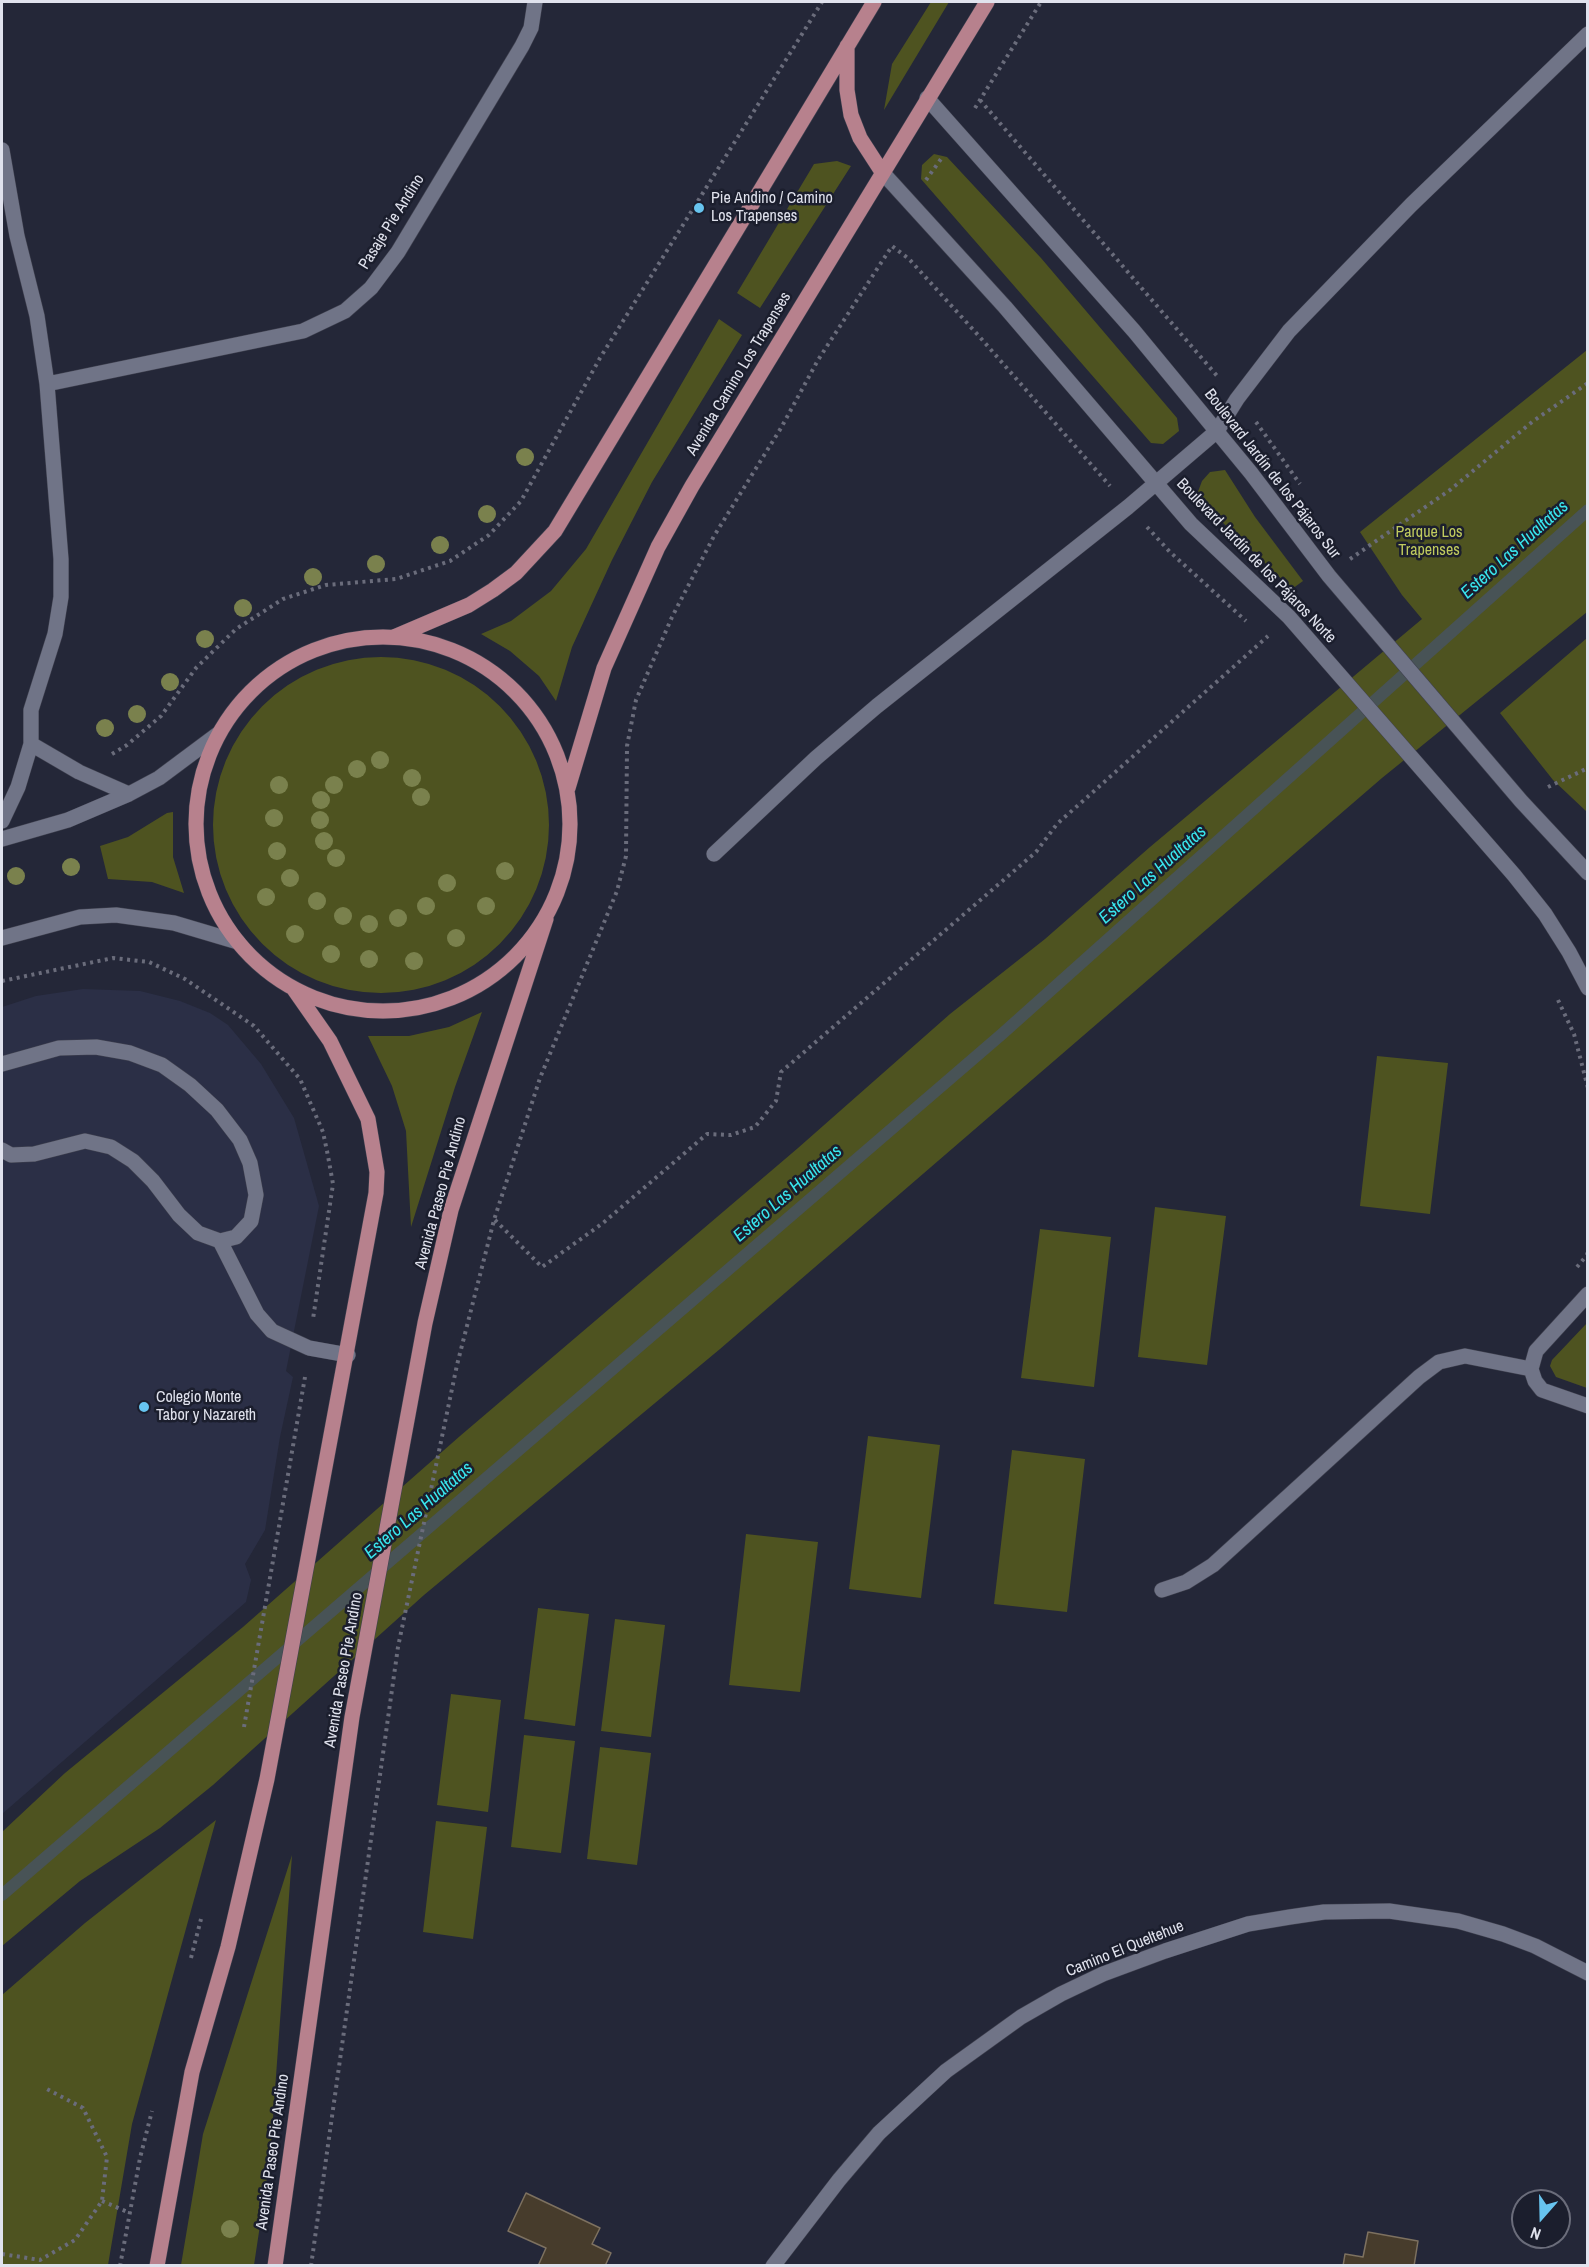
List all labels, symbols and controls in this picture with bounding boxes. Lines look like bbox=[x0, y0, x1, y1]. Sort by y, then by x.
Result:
street label: Pasaje Pie Andino bbox=[355, 171, 429, 273]
place label: Pie Andino / Camino Los Trapenses bbox=[711, 189, 833, 227]
marker: Pie Andino / Camino Los Trapenses bbox=[692, 201, 706, 215]
street label: Avenida Camino Los Trapenses bbox=[682, 289, 796, 459]
street label: Boulevard Jardín de los Pájaros Sur bbox=[1200, 385, 1344, 563]
street label: Boulevard Jardín de los Pájaros Norte bbox=[1172, 475, 1340, 647]
water label: Estero Las Hualtatas bbox=[1457, 496, 1573, 604]
park label: Parque Los Trapenses bbox=[1395, 523, 1463, 561]
water label: Estero Las Hualtatas bbox=[1095, 821, 1211, 929]
street label: Avenida Paseo Pie Andino bbox=[411, 1115, 471, 1271]
water label: Estero Las Hualtatas bbox=[729, 1141, 847, 1247]
place label: Colegio Monte Tabor y Nazareth bbox=[156, 1388, 256, 1426]
marker: Colegio Monte Tabor y Nazareth bbox=[137, 1400, 151, 1414]
water label: Estero Las Hualtatas bbox=[360, 1458, 478, 1564]
street label: Avenida Paseo Pie Andino bbox=[321, 1591, 367, 1749]
street label: Camino El Queltehue bbox=[1063, 1917, 1187, 1981]
street label: Avenida Paseo Pie Andino bbox=[253, 2073, 293, 2231]
north arrow bbox=[1511, 2189, 1571, 2249]
text: N bbox=[1527, 2222, 1544, 2246]

